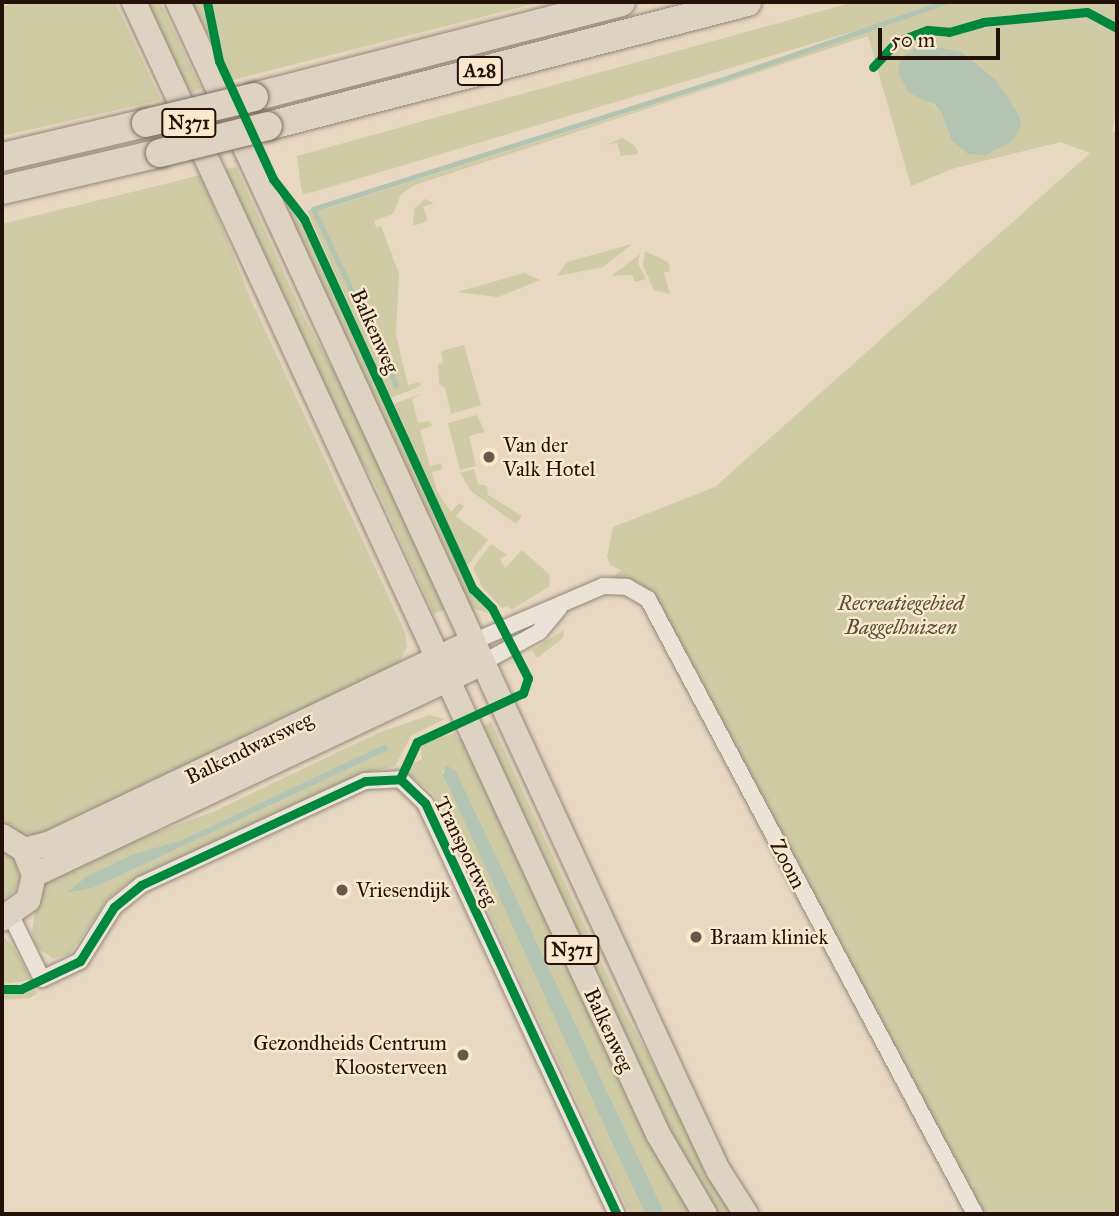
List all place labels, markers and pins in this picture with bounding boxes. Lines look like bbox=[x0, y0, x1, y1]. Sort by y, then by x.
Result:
place label: Van der Valk Hotel bbox=[503, 432, 595, 482]
marker: Van der Valk Hotel bbox=[481, 449, 497, 465]
place label: Vriesendijk bbox=[356, 877, 450, 903]
marker: Vriesendijk bbox=[334, 882, 350, 898]
place label: Braam kliniek bbox=[710, 924, 828, 950]
marker: Braam kliniek bbox=[688, 929, 704, 945]
place label: Gezondheids Centrum Kloosterveen bbox=[253, 1030, 447, 1080]
marker: Gezondheids Centrum Kloosterveen bbox=[453, 1045, 473, 1065]

